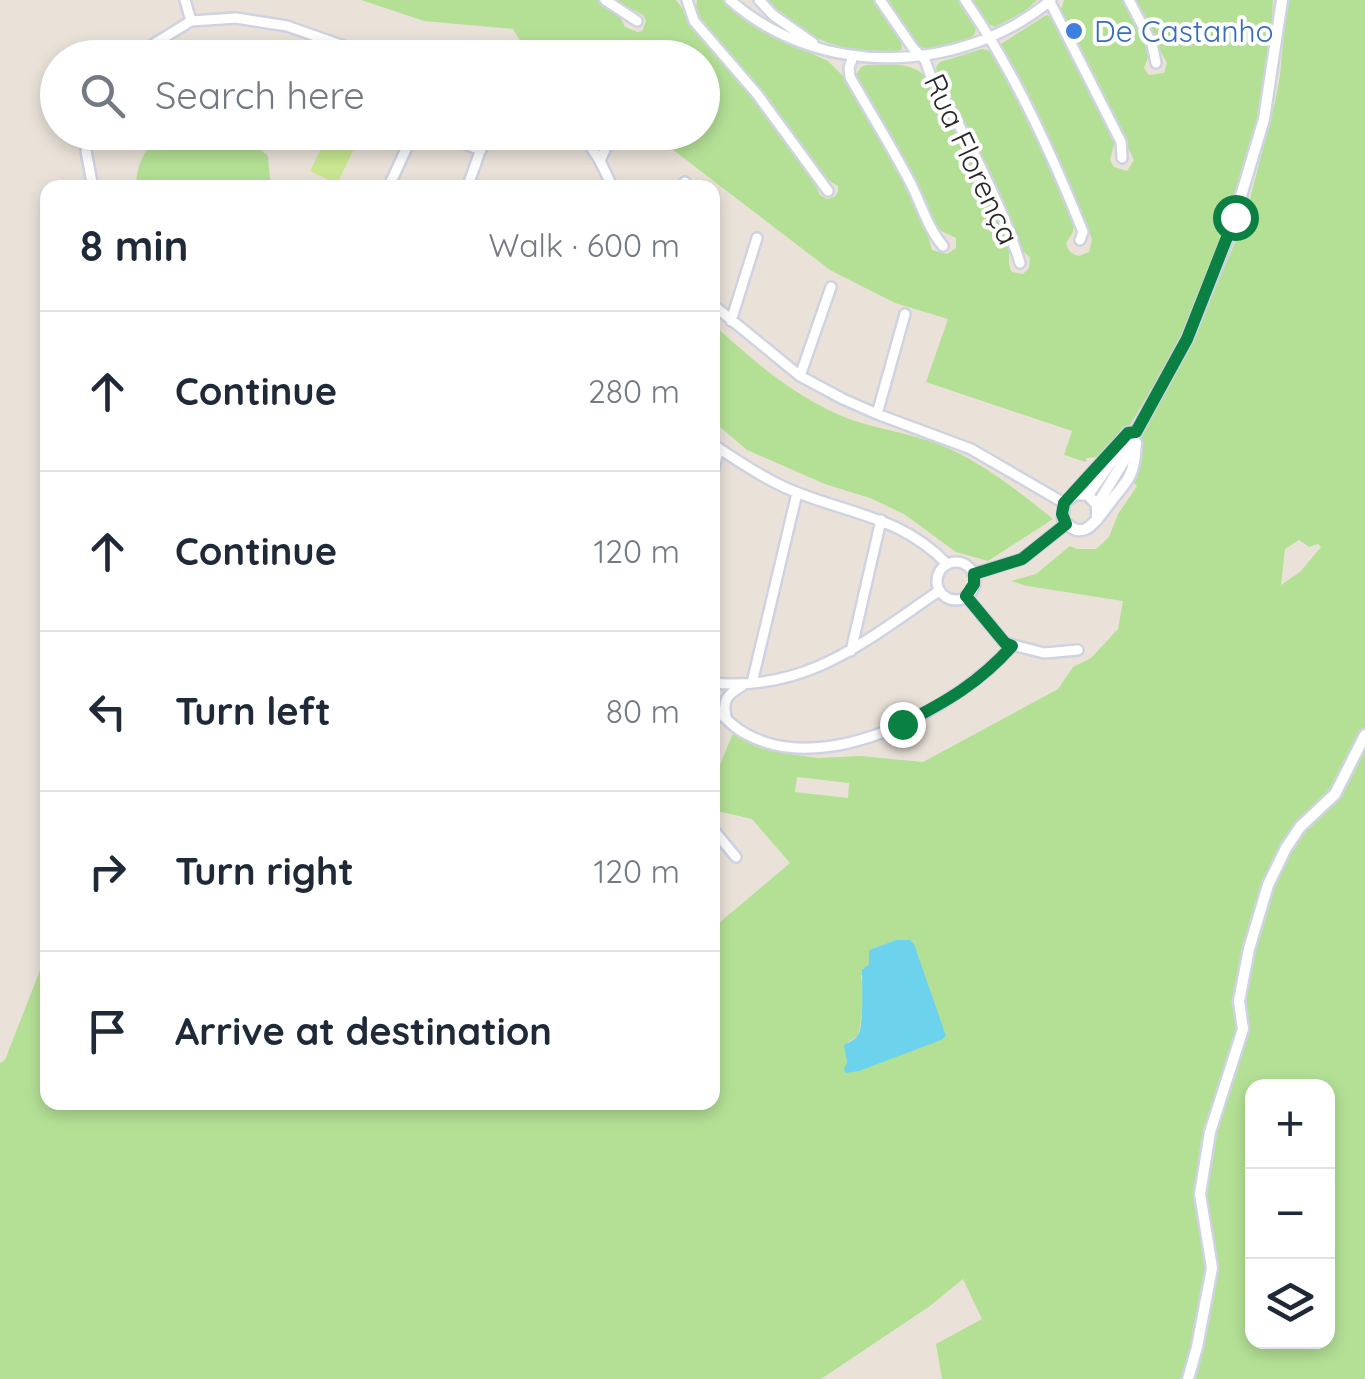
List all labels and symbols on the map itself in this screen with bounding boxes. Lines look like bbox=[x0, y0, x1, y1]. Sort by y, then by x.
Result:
place label: De Castanho bbox=[1094, 12, 1274, 50]
marker: De Castanho bbox=[1063, 20, 1085, 42]
street label: Rua Florença bbox=[916, 68, 1028, 250]
route start bbox=[1213, 195, 1259, 241]
route end bbox=[880, 702, 926, 748]

